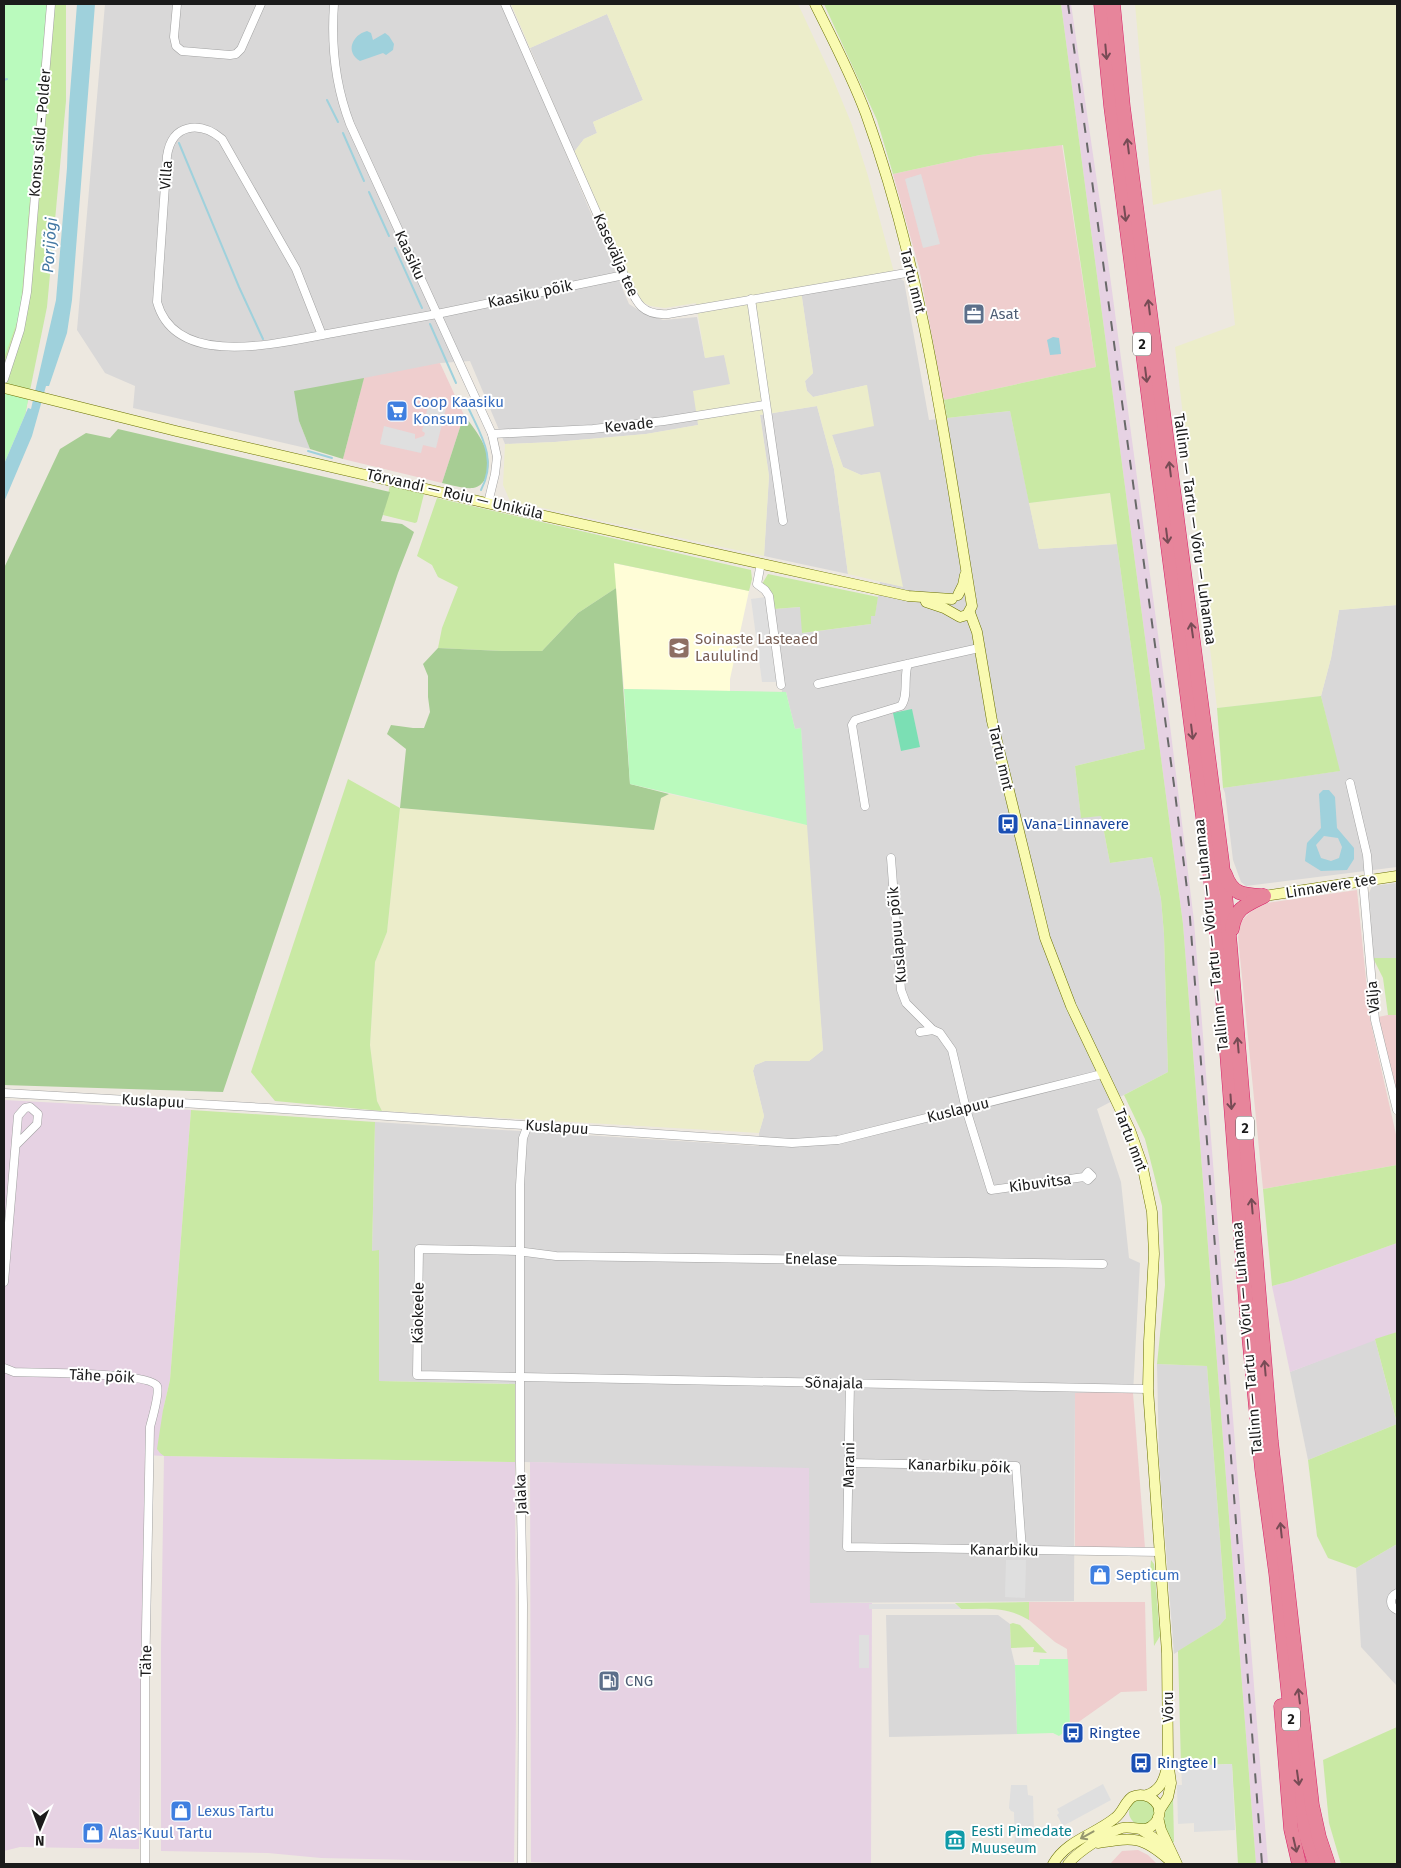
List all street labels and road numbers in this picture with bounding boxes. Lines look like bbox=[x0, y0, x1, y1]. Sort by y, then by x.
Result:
street label: Konsu sild - Polder bbox=[25, 68, 55, 198]
street label: Villa bbox=[156, 160, 176, 190]
street label: Kasevälja tee bbox=[590, 211, 642, 299]
street label: Kaasiku bbox=[391, 227, 429, 283]
street label: Tartu mnt bbox=[896, 247, 930, 316]
street label: Kaasiku põik bbox=[486, 276, 574, 312]
road number: 2 bbox=[1133, 332, 1151, 356]
street label: Tallinn — Tartu — Võru — Luhamaa bbox=[1170, 412, 1220, 646]
street label: Kevade bbox=[604, 413, 654, 437]
street label: Tõrvandi — Roiu — Uniküla bbox=[365, 465, 545, 523]
street label: Tartu mnt bbox=[985, 724, 1017, 793]
street label: Tallinn — Tartu — Võru — Luhamaa bbox=[1190, 818, 1232, 1052]
street label: Linnavere tee bbox=[1284, 870, 1378, 902]
street label: Kuslapuu põik bbox=[884, 886, 910, 984]
street label: Välja bbox=[1363, 980, 1383, 1014]
street label: Kuslapuu bbox=[121, 1090, 185, 1112]
street label: Kuslapuu bbox=[925, 1094, 991, 1126]
street label: Tartu mnt bbox=[1111, 1106, 1151, 1175]
street label: Kuslapuu bbox=[525, 1116, 589, 1138]
road number: 2 bbox=[1236, 1116, 1254, 1140]
street label: Kibuvitsa bbox=[1008, 1170, 1072, 1196]
street label: Tallinn — Tartu — Võru — Luhamaa bbox=[1228, 1221, 1266, 1455]
street label: Enelase bbox=[785, 1250, 837, 1268]
street label: Käokeele bbox=[408, 1282, 428, 1344]
street label: Tähe põik bbox=[69, 1365, 136, 1387]
street label: Sõnajala bbox=[805, 1373, 863, 1393]
street label: Marani bbox=[840, 1442, 858, 1488]
street label: Kanarbiku põik bbox=[907, 1455, 1011, 1477]
street label: Jalaka bbox=[511, 1473, 531, 1515]
street label: Kanarbiku bbox=[969, 1540, 1039, 1560]
street label: Tähe bbox=[137, 1645, 155, 1677]
street label: Võru bbox=[1159, 1691, 1177, 1723]
road number: 2 bbox=[1282, 1708, 1300, 1730]

